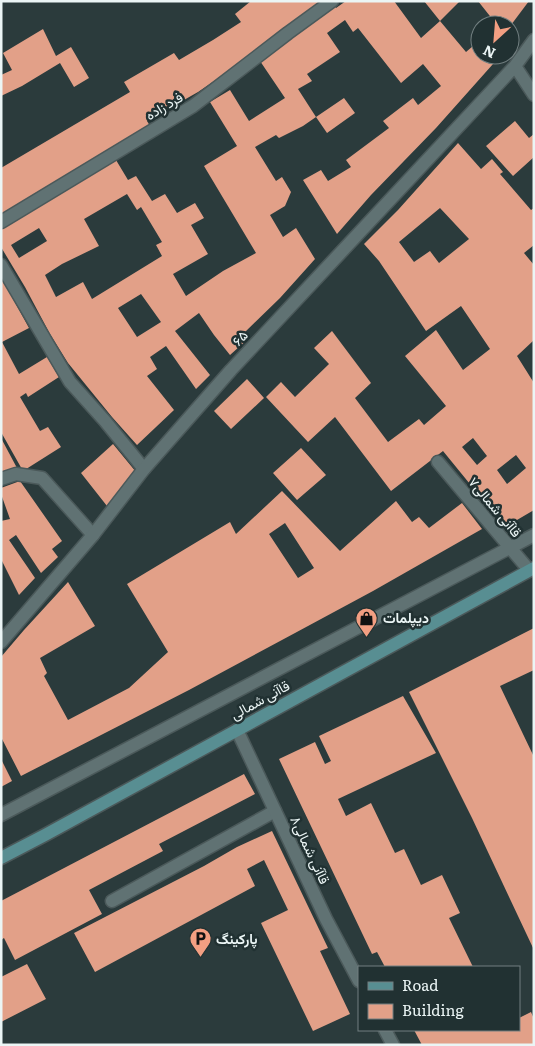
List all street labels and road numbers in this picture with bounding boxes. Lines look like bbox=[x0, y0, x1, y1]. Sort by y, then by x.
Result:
street label: فرد زاده bbox=[141, 86, 186, 124]
street label: ۶۵ bbox=[227, 325, 252, 350]
street label: قاآنی شمالی۷ bbox=[465, 472, 527, 541]
street label: قاآنی شمالی bbox=[226, 675, 293, 724]
street label: قاآنی شمالی۸ bbox=[286, 812, 335, 887]

